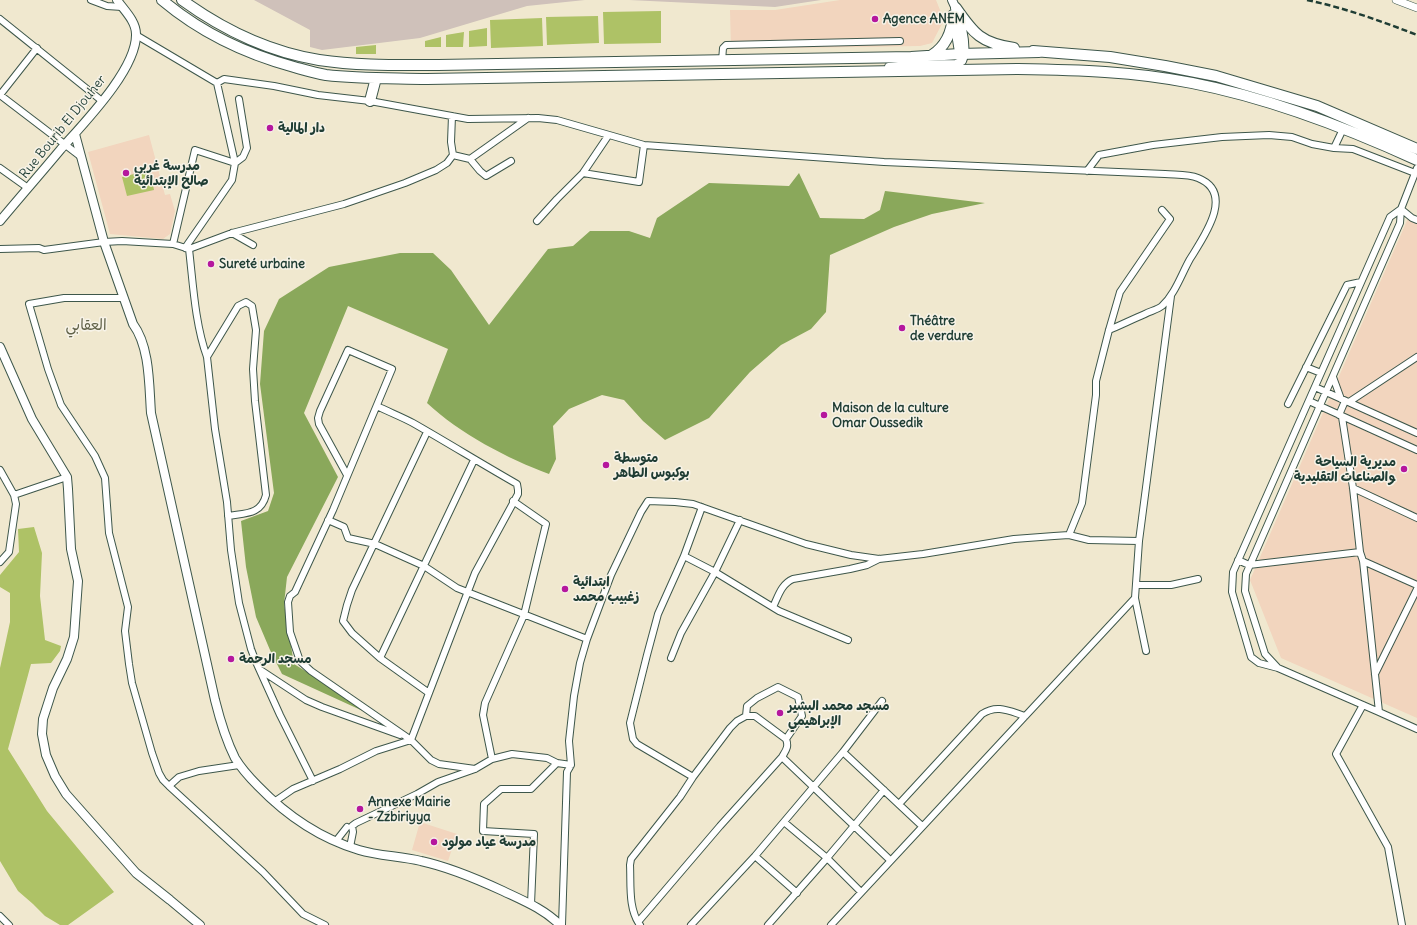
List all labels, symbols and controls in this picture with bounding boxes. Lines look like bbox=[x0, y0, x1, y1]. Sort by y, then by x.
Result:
place label: Agence ANEM bbox=[883, 11, 965, 27]
marker: Agence ANEM bbox=[870, 14, 880, 24]
street label: Rue Bourib El Djouher bbox=[17, 72, 109, 182]
place label: دار المالية bbox=[278, 120, 325, 136]
marker: دار المالية bbox=[265, 123, 275, 133]
place label: مدرسة غربي صالح الإبتدائية bbox=[134, 158, 209, 189]
marker: مدرسة غربي صالح الإبتدائية bbox=[121, 168, 131, 178]
place label: Sureté urbaine bbox=[219, 256, 305, 272]
marker: Sureté urbaine bbox=[206, 259, 216, 269]
place label: Théâtre de verdure bbox=[910, 313, 973, 344]
district label: العقابي bbox=[65, 317, 107, 335]
marker: Théâtre de verdure bbox=[897, 323, 907, 333]
place label: Maison de la culture Omar Oussedik bbox=[832, 400, 949, 431]
marker: Maison de la culture Omar Oussedik bbox=[819, 410, 829, 420]
place label: متوسطة بوكبوس الطاهر bbox=[614, 450, 689, 481]
place label: مديرية السياحة والصناعات التقليدية bbox=[1294, 454, 1396, 485]
marker: متوسطة بوكبوس الطاهر bbox=[601, 460, 611, 470]
marker: مديرية السياحة والصناعات التقليدية bbox=[1399, 464, 1409, 474]
place label: ابتدائية زغبيب محمد bbox=[573, 574, 639, 605]
marker: ابتدائية زغبيب محمد bbox=[560, 584, 570, 594]
place label: مسجد الرحمة bbox=[239, 651, 311, 667]
marker: مسجد الرحمة bbox=[226, 654, 236, 664]
place label: مسجد محمد البشير الإبراهيمي bbox=[788, 698, 890, 729]
marker: مسجد محمد البشير الإبراهيمي bbox=[775, 708, 785, 718]
place label: Annexe Mairie - Zzbiriyya bbox=[368, 794, 451, 825]
marker: Annexe Mairie - Zzbiriyya bbox=[355, 804, 365, 814]
place label: مدرسة عياد مولود bbox=[442, 834, 536, 850]
marker: مدرسة عياد مولود bbox=[429, 837, 439, 847]

